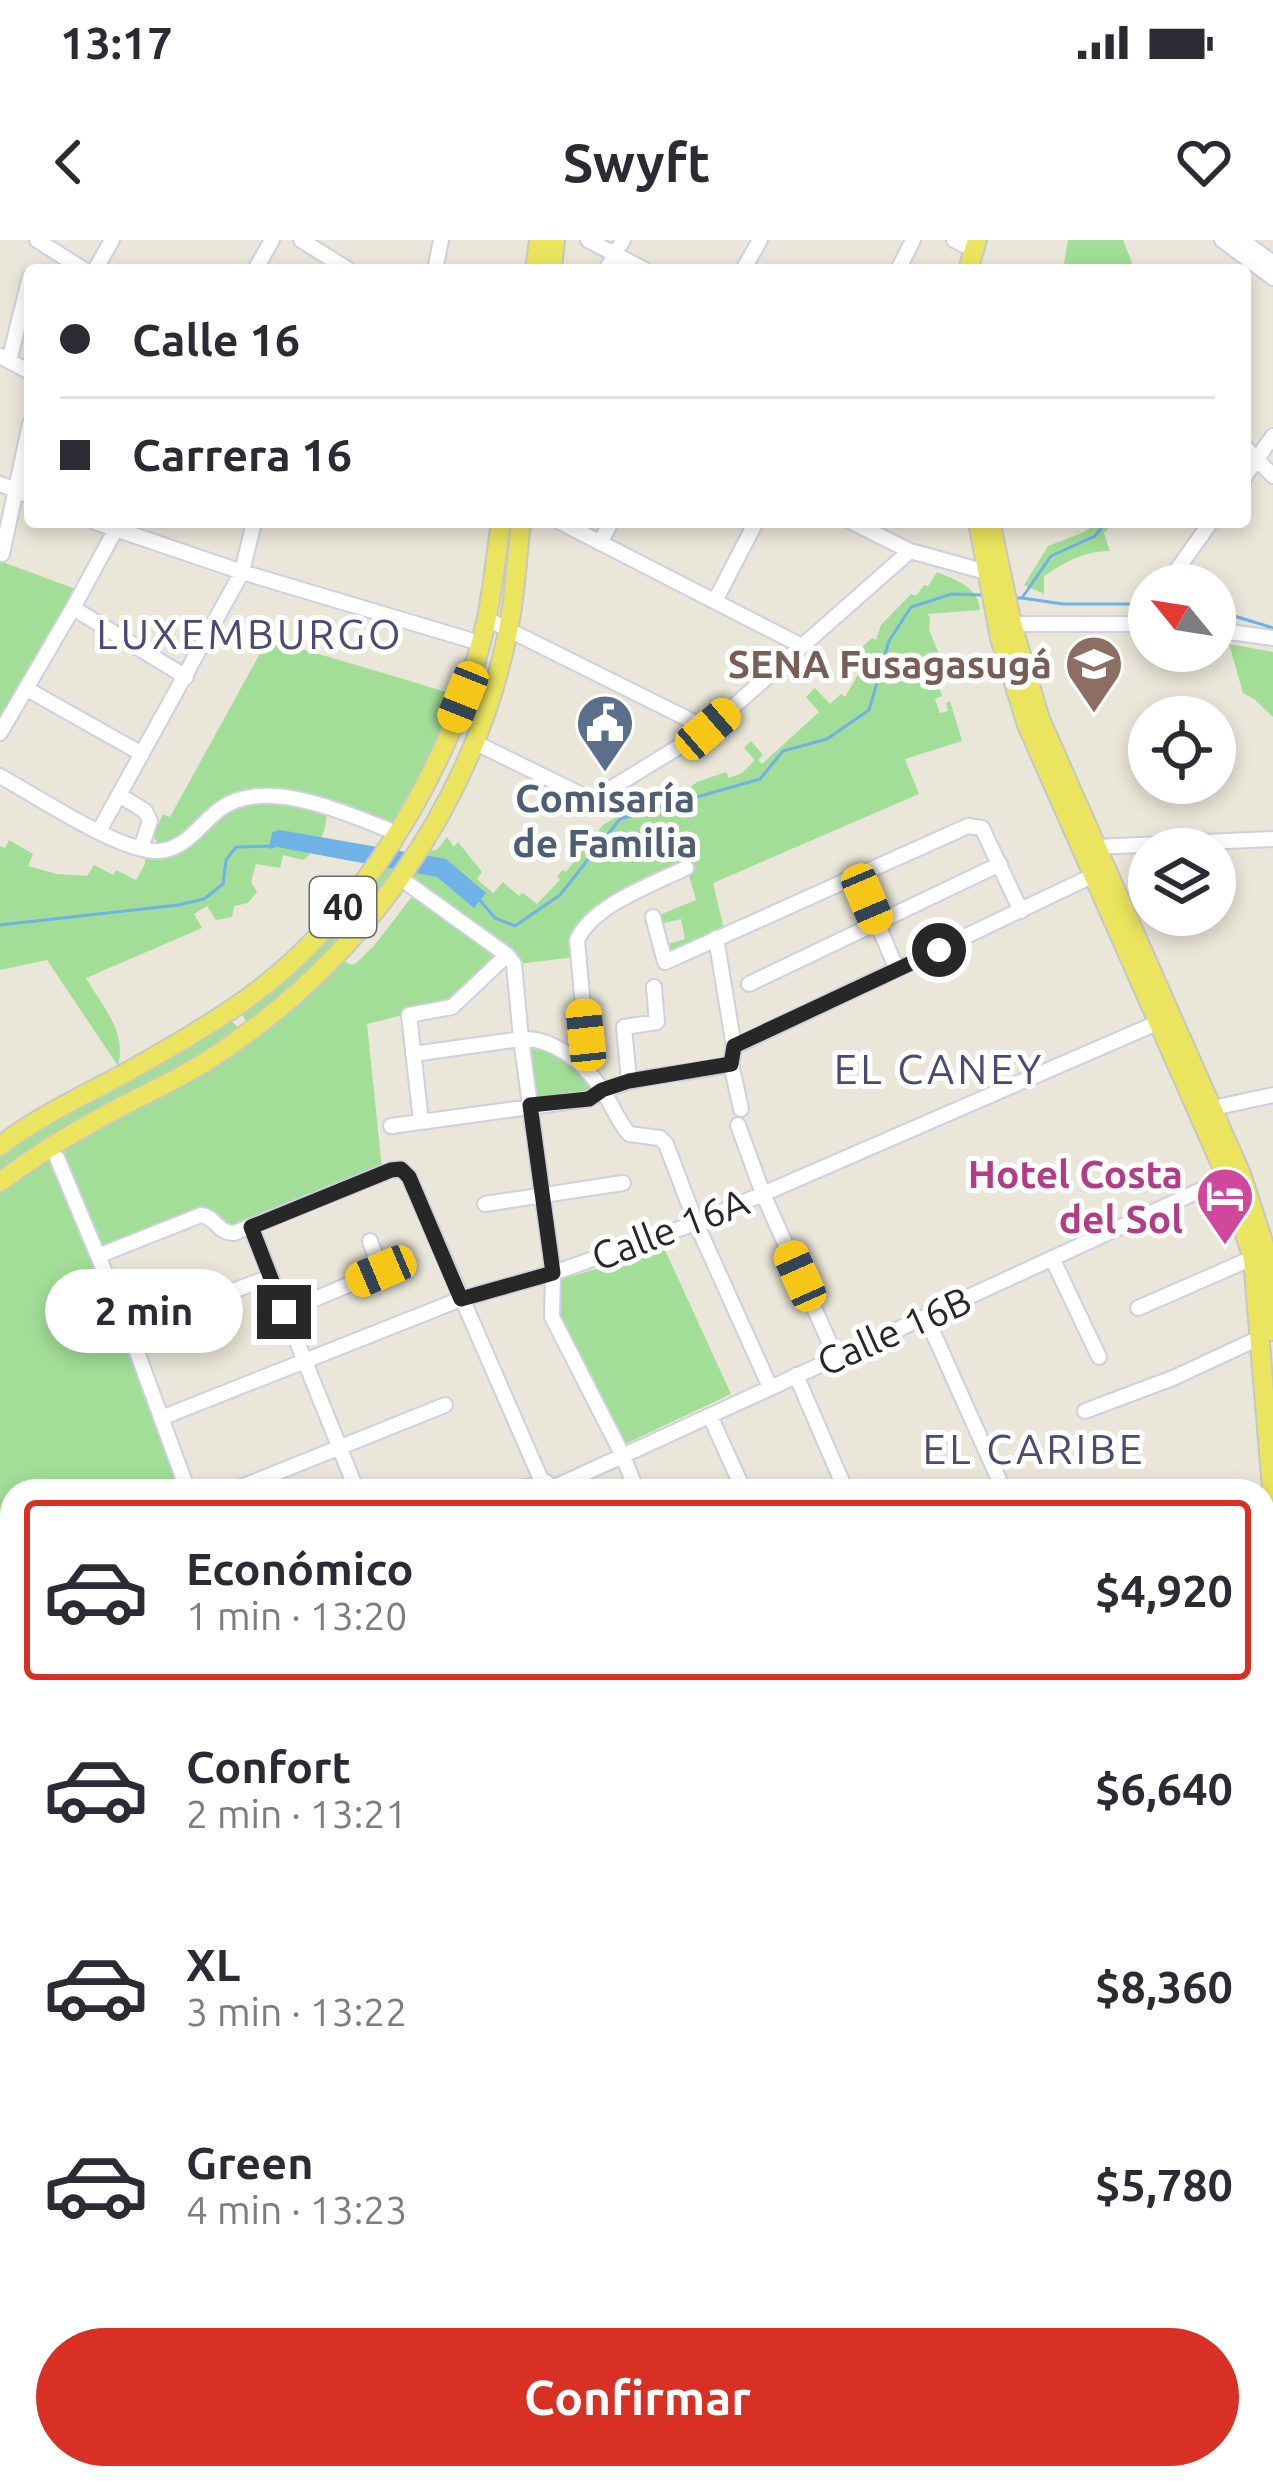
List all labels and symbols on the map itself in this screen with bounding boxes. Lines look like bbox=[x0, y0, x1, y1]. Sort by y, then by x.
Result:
north arrow bbox=[1128, 564, 1236, 672]
district label: LUXEMBURGO bbox=[96, 610, 404, 657]
school or university icon: SENA Fusagasugá bbox=[1063, 633, 1125, 715]
place label: SENA Fusagasugá bbox=[728, 642, 1052, 685]
car bbox=[433, 657, 493, 737]
public building icon: Comisaría de Familia bbox=[574, 692, 636, 774]
car bbox=[669, 692, 747, 766]
place label: Comisaría de Familia bbox=[512, 776, 698, 864]
car bbox=[836, 859, 898, 939]
road number: 40 bbox=[310, 877, 376, 937]
route start bbox=[912, 923, 966, 977]
car bbox=[564, 997, 608, 1073]
district label: EL CANEY bbox=[834, 1045, 1044, 1092]
place label: Hotel Costa del Sol bbox=[968, 1152, 1183, 1240]
hotel icon: Hotel Costa del Sol bbox=[1194, 1165, 1256, 1247]
street label: Calle 16A bbox=[585, 1179, 754, 1278]
car bbox=[769, 1236, 831, 1316]
car bbox=[341, 1240, 421, 1302]
callout: 2 min bbox=[44, 1270, 242, 1354]
street label: Calle 16B bbox=[810, 1278, 977, 1383]
route end bbox=[257, 1285, 311, 1339]
district label: EL CARIBE bbox=[923, 1425, 1145, 1472]

